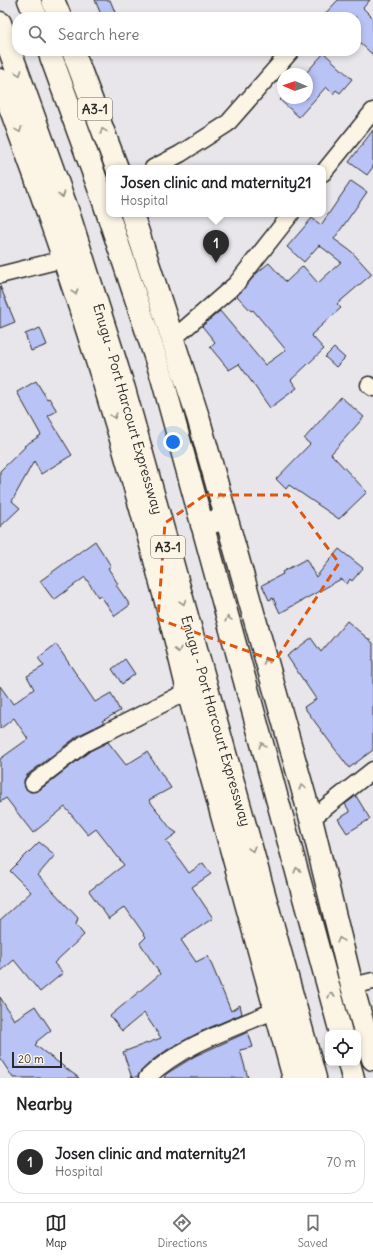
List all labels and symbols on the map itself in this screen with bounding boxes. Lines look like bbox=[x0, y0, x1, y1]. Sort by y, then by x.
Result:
north arrow bbox=[277, 68, 313, 104]
one-way arrow bbox=[14, 69, 22, 76]
road number: A3-1 bbox=[78, 98, 112, 120]
one-way arrow bbox=[14, 126, 22, 133]
one-way arrow bbox=[100, 128, 108, 135]
one-way arrow bbox=[58, 192, 66, 199]
pin: 1 bbox=[203, 230, 229, 263]
one-way arrow bbox=[70, 289, 79, 296]
street label: Enugu - Port Harcourt Expressway bbox=[89, 301, 167, 517]
one-way arrow bbox=[109, 413, 118, 420]
your location bbox=[163, 432, 183, 452]
one-way arrow bbox=[216, 493, 225, 500]
road number: A3-1 bbox=[151, 536, 185, 558]
one-way arrow bbox=[178, 598, 187, 605]
street label: Enugu - Port Harcourt Expressway bbox=[177, 613, 255, 829]
one-way arrow bbox=[224, 616, 233, 623]
one-way arrow bbox=[173, 646, 182, 653]
one-way arrow bbox=[263, 658, 271, 665]
one-way arrow bbox=[258, 741, 267, 748]
one-way arrow bbox=[298, 784, 307, 791]
one-way arrow bbox=[247, 845, 255, 852]
one-way arrow bbox=[293, 867, 301, 873]
one-way arrow bbox=[337, 937, 345, 943]
one-way arrow bbox=[327, 992, 336, 999]
scale bar bbox=[12, 1050, 62, 1069]

